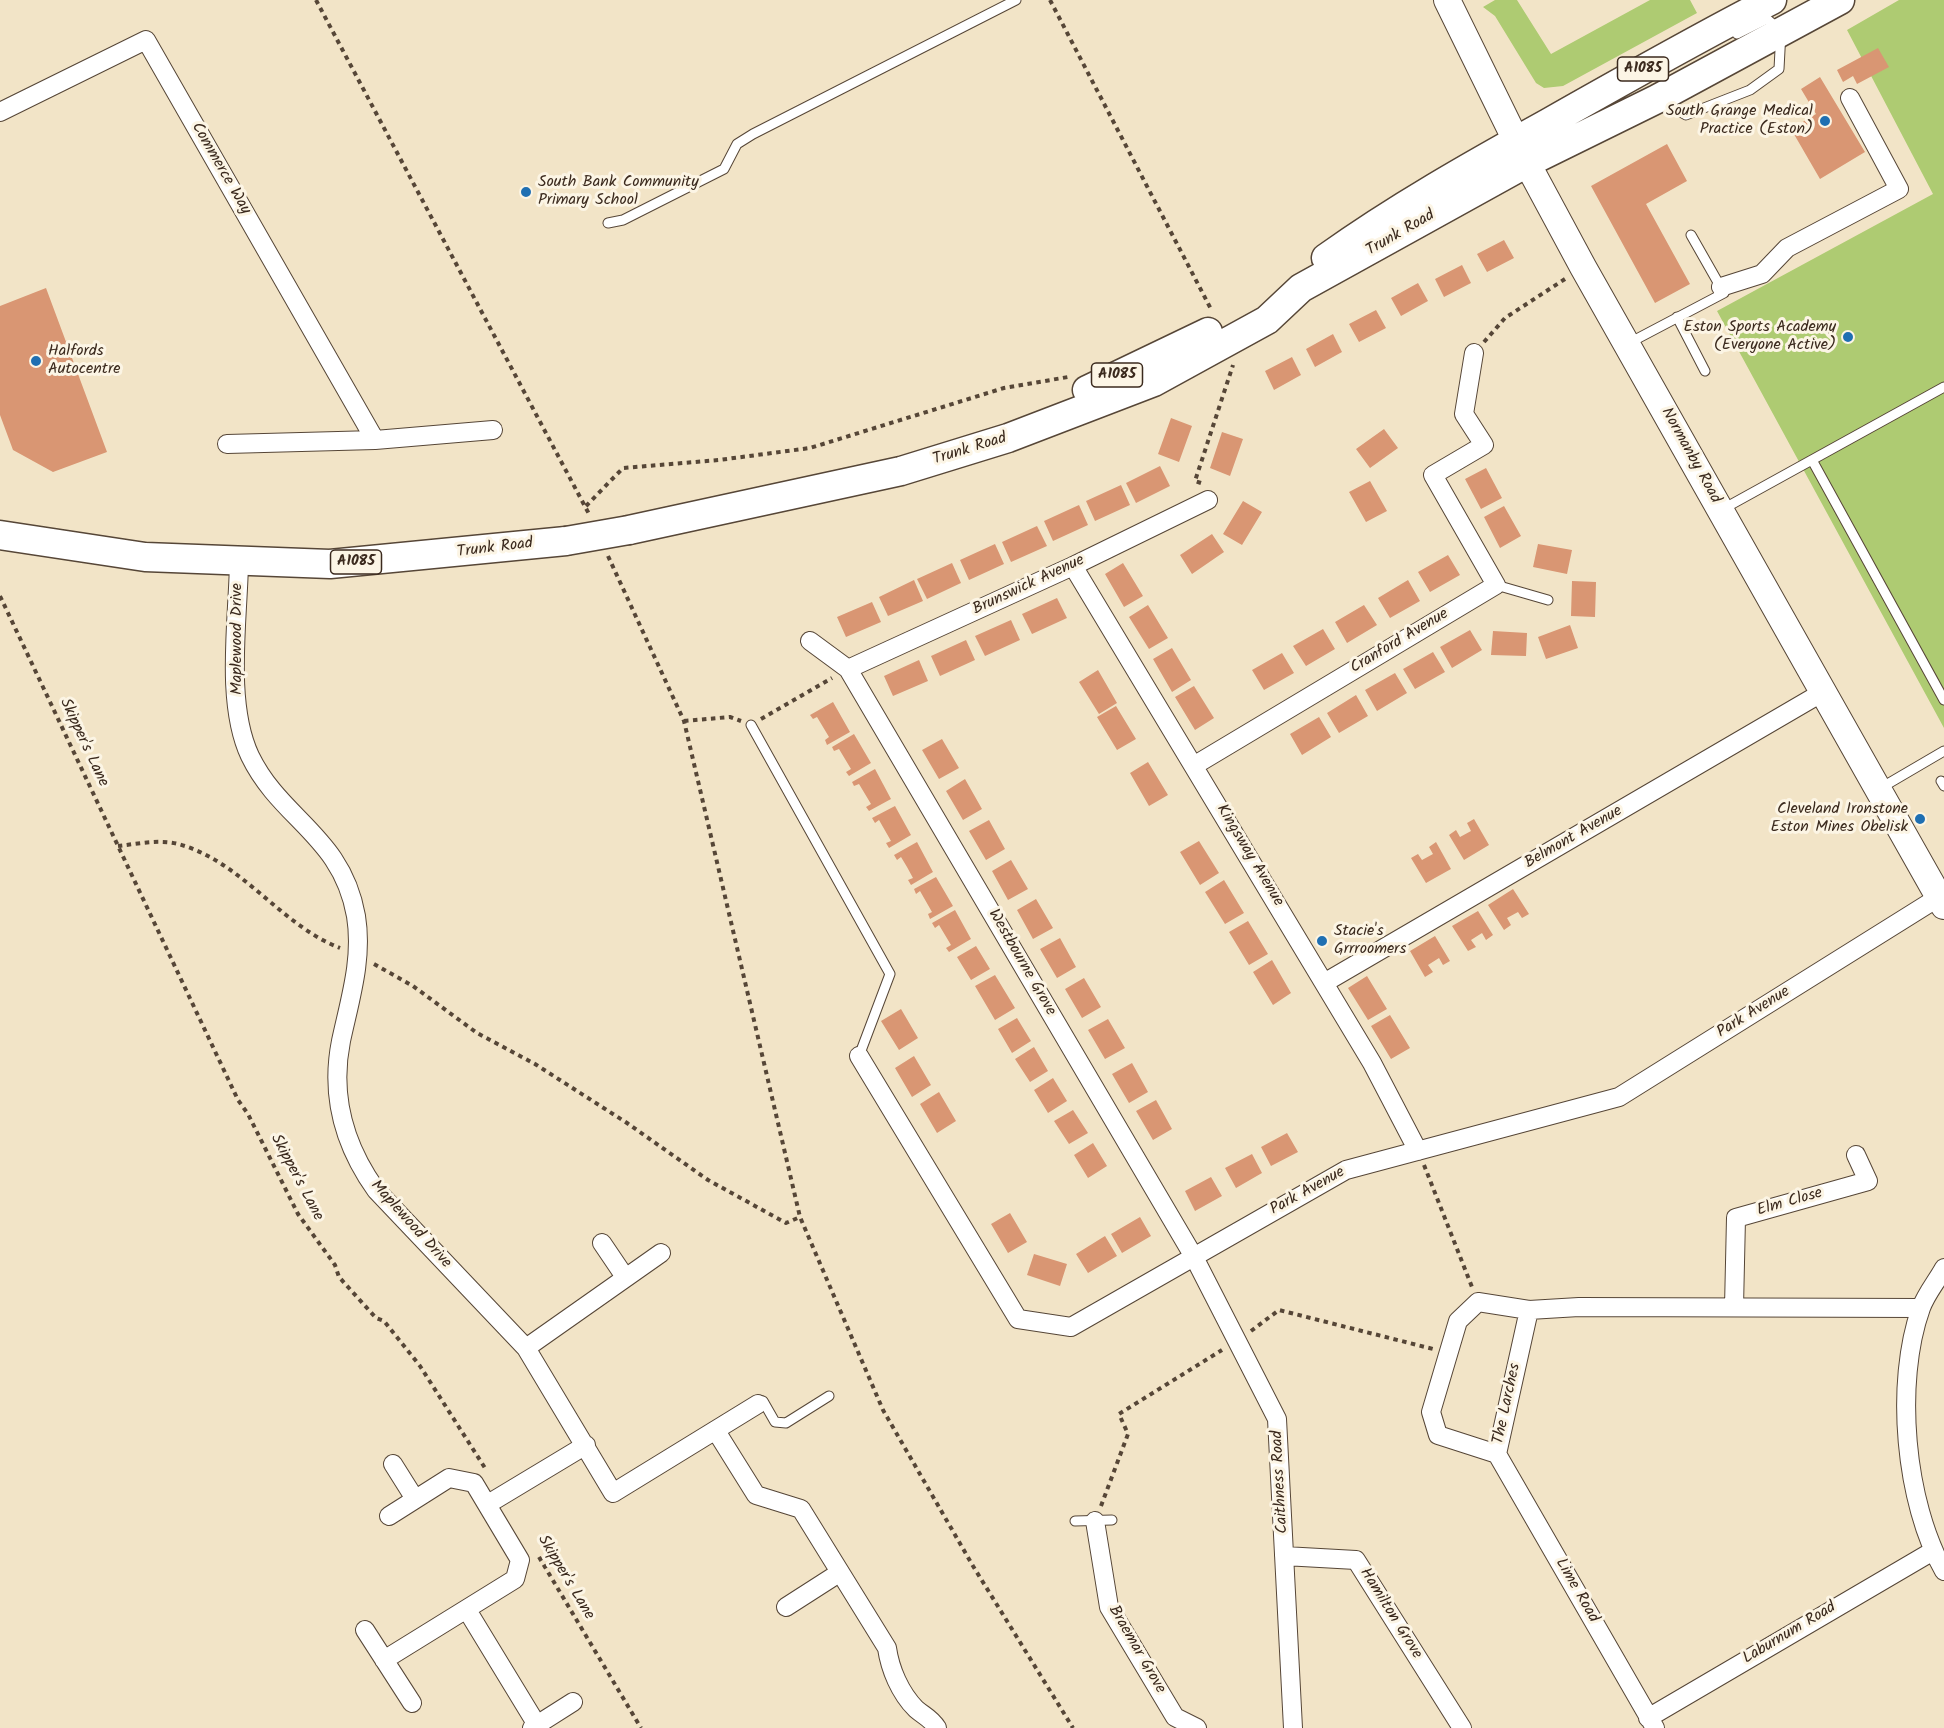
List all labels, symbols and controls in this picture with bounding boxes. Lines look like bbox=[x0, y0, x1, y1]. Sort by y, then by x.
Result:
road number: A1085 bbox=[1618, 57, 1668, 81]
place label: South Grange Medical Practice (Eston) bbox=[1666, 102, 1813, 140]
marker: South Grange Medical Practice (Eston) bbox=[1818, 114, 1832, 128]
street label: Commerce Way bbox=[186, 120, 254, 218]
place label: South Bank Community Primary School bbox=[538, 173, 699, 211]
marker: South Bank Community Primary School bbox=[519, 185, 533, 199]
street label: Trunk Road bbox=[1363, 207, 1439, 261]
place label: Eston Sports Academy (Everyone Active) bbox=[1684, 318, 1836, 356]
marker: Eston Sports Academy (Everyone Active) bbox=[1841, 330, 1855, 344]
place label: Halfords Autocentre bbox=[48, 342, 120, 380]
marker: Halfords Autocentre bbox=[29, 354, 43, 368]
road number: A1085 bbox=[1092, 363, 1142, 387]
street label: Normanby Road bbox=[1656, 405, 1724, 507]
street label: Trunk Road bbox=[931, 430, 1009, 470]
street label: Trunk Road bbox=[456, 535, 534, 563]
road number: A1085 bbox=[330, 550, 382, 574]
street label: Brunswick Avenue bbox=[970, 552, 1088, 620]
street label: Maplewood Drive bbox=[228, 583, 248, 695]
street label: Cranford Avenue bbox=[1347, 605, 1453, 679]
street label: Skipper's Lane bbox=[54, 696, 112, 790]
place label: Cleveland Ironstone Eston Mines Obelisk bbox=[1771, 800, 1908, 838]
street label: Kingsway Avenue bbox=[1211, 802, 1287, 910]
street label: Belmont Avenue bbox=[1522, 802, 1626, 874]
marker: Cleveland Ironstone Eston Mines Obelisk bbox=[1913, 812, 1927, 826]
street label: Westbourne Grove bbox=[983, 906, 1059, 1020]
place label: Stacie's Grrroomers bbox=[1334, 922, 1406, 960]
marker: Stacie's Grrroomers bbox=[1315, 934, 1329, 948]
street label: Park Avenue bbox=[1714, 983, 1794, 1043]
street label: Skipper's Lane bbox=[265, 1132, 327, 1224]
street label: Park Avenue bbox=[1267, 1164, 1349, 1220]
street label: Maplewood Drive bbox=[365, 1177, 455, 1273]
street label: Elm Close bbox=[1755, 1185, 1825, 1221]
street label: The Larches bbox=[1490, 1362, 1526, 1446]
street label: Caithness Road bbox=[1269, 1430, 1293, 1534]
street label: Skipper's Lane bbox=[532, 1532, 598, 1624]
street label: Lime Road bbox=[1550, 1555, 1602, 1627]
street label: Hamilton Grove bbox=[1354, 1565, 1426, 1663]
street label: Laburnum Road bbox=[1740, 1599, 1840, 1669]
street label: Braemar Grove bbox=[1103, 1603, 1169, 1697]

